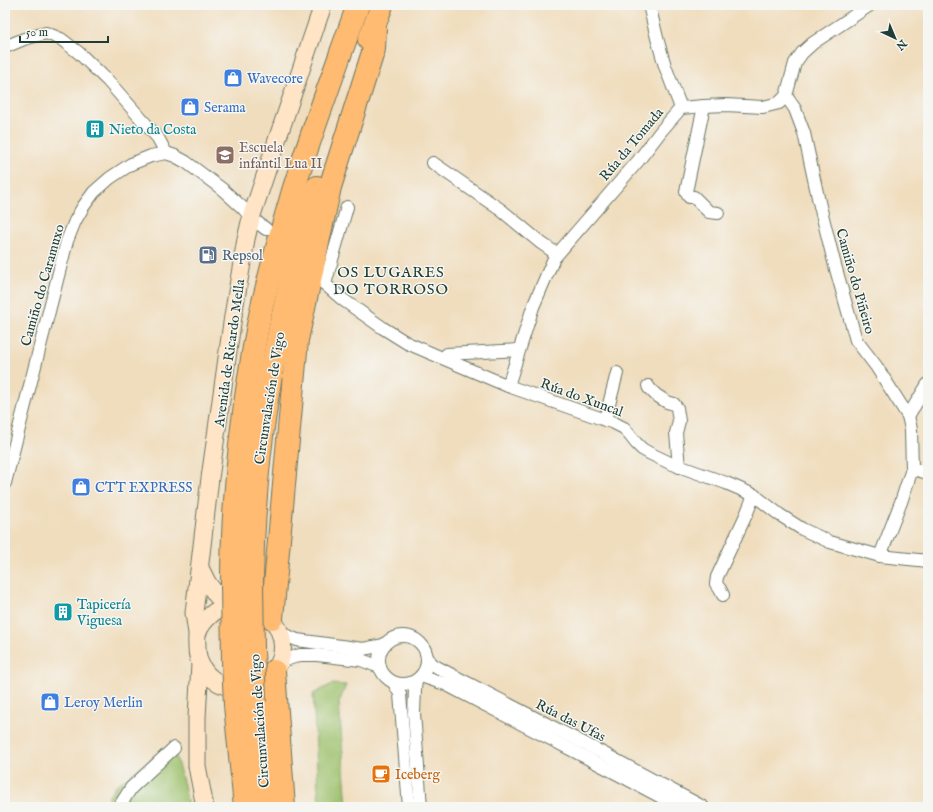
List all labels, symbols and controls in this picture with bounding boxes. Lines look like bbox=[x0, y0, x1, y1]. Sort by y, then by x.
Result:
scale bar bbox=[20, 18, 108, 44]
north arrow bbox=[875, 18, 915, 58]
text: 50 m bbox=[26, 25, 48, 40]
text: N bbox=[893, 35, 910, 53]
shop icon: Wavecore bbox=[222, 67, 244, 89]
place label: Wavecore bbox=[247, 70, 304, 88]
shop icon: Serama bbox=[179, 96, 201, 118]
place label: Serama bbox=[204, 99, 247, 117]
street label: Rúa da Tomada bbox=[596, 104, 668, 185]
building icon: Nieto da Costa bbox=[84, 118, 106, 140]
place label: Nieto da Costa bbox=[109, 121, 197, 139]
place label: Escuela infantil Lua II bbox=[239, 139, 323, 173]
school or university icon: Escuela infantil Lua II bbox=[214, 144, 236, 166]
street label: Camiño do Caramuxo bbox=[17, 222, 69, 348]
street label: Camiño do Piñeiro bbox=[831, 226, 879, 337]
fuel station icon: Repsol bbox=[197, 244, 219, 266]
place label: Repsol bbox=[222, 247, 263, 265]
district label: OS LUGARES DO TORROSO bbox=[333, 263, 449, 299]
street label: Avenida de Ricardo Mella bbox=[211, 277, 249, 429]
street label: Circunvalación de Vigo bbox=[251, 330, 289, 466]
street label: Rúa do Xuncal bbox=[538, 375, 626, 421]
shop icon: CTT EXPRESS bbox=[70, 476, 92, 498]
place label: CTT EXPRESS bbox=[95, 479, 192, 497]
place label: Tapicería Viguesa bbox=[76, 596, 132, 630]
building icon: Tapicería Viguesa bbox=[52, 601, 74, 623]
street label: Circunvalación de Vigo bbox=[246, 653, 274, 788]
shop icon: Leroy Merlin bbox=[39, 691, 61, 713]
place label: Leroy Merlin bbox=[64, 694, 143, 712]
street label: Rúa das Ufas bbox=[533, 696, 609, 746]
cafe icon: Iceberg bbox=[370, 763, 392, 785]
place label: Iceberg bbox=[395, 766, 440, 784]

